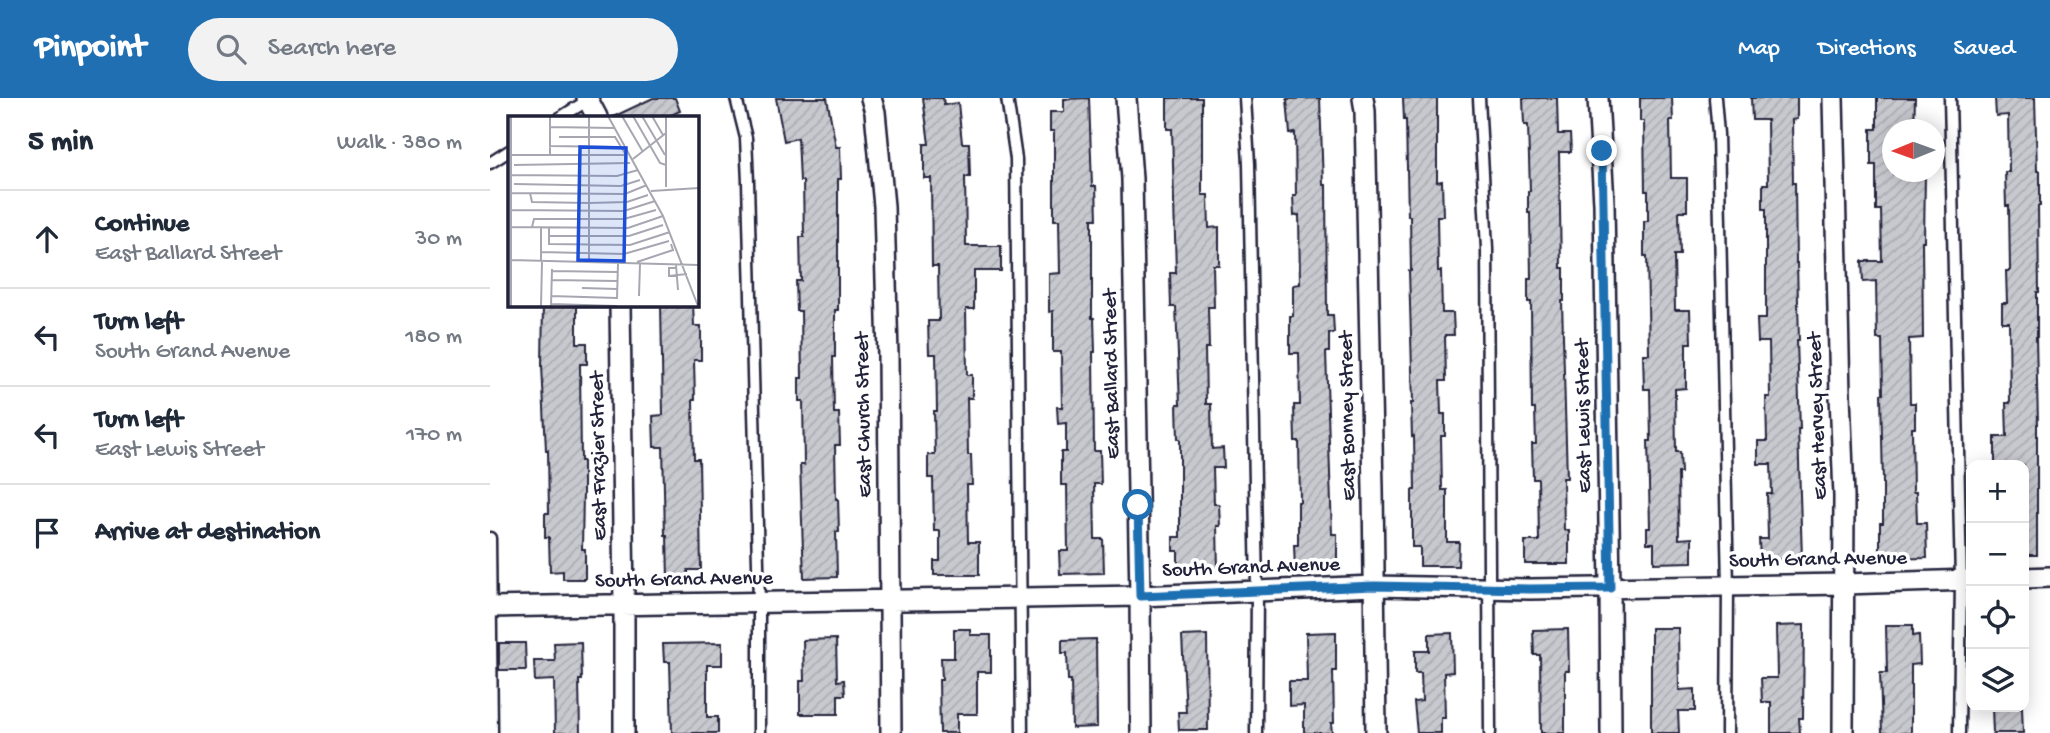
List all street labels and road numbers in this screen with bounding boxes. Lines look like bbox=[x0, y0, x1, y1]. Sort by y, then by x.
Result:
street label: East Ballard Street bbox=[1099, 286, 1127, 459]
street label: East Bonney Street bbox=[1335, 328, 1363, 501]
street label: East Hervey Street bbox=[1803, 329, 1834, 500]
street label: East Church Street bbox=[851, 330, 879, 498]
street label: East Lewis Street bbox=[1571, 336, 1599, 493]
street label: East Frazier Street bbox=[586, 369, 614, 541]
street label: South Grand Avenue bbox=[1729, 547, 1908, 575]
street label: South Grand Avenue bbox=[1162, 553, 1342, 585]
street label: South Grand Avenue bbox=[595, 567, 774, 595]

